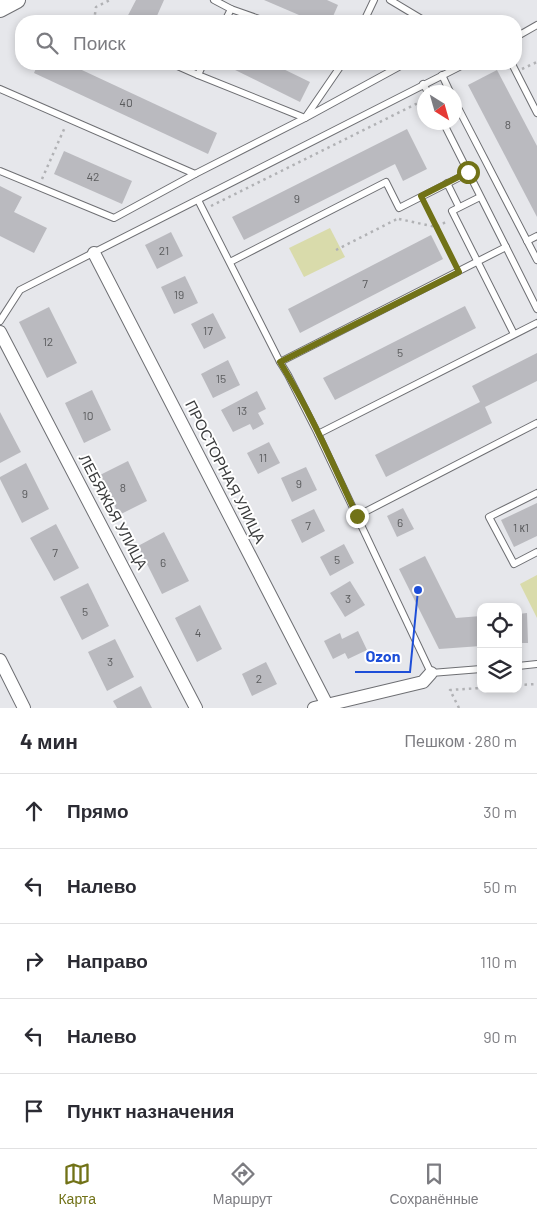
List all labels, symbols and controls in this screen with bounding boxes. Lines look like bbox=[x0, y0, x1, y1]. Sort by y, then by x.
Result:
search box bbox=[15, 15, 522, 70]
icon: search bbox=[33, 29, 61, 57]
text: Поиск bbox=[73, 31, 126, 54]
north arrow bbox=[417, 85, 462, 130]
house number: 40 bbox=[119, 95, 133, 109]
house number: 8 bbox=[505, 117, 511, 131]
route start bbox=[457, 161, 480, 184]
house number: 42 bbox=[86, 169, 100, 183]
house number: 9 bbox=[294, 191, 300, 205]
house number: 21 bbox=[159, 243, 169, 257]
house number: 7 bbox=[362, 276, 368, 290]
house number: 19 bbox=[174, 287, 184, 301]
house number: 17 bbox=[203, 323, 213, 337]
house number: 12 bbox=[43, 334, 53, 348]
house number: 5 bbox=[397, 345, 403, 359]
house number: 15 bbox=[216, 371, 226, 385]
street label: ПРОСТОРНАЯ УЛИЦА bbox=[182, 397, 270, 546]
house number: 13 bbox=[237, 403, 247, 417]
house number: 10 bbox=[83, 408, 93, 422]
house number: 11 bbox=[259, 450, 267, 464]
street label: ЛЕБЯЖЬЯ УЛИЦА bbox=[76, 451, 152, 572]
house number: 9 bbox=[296, 476, 302, 490]
house number: 8 bbox=[120, 480, 126, 494]
house number: 9 bbox=[22, 486, 28, 500]
route end bbox=[346, 505, 369, 528]
house number: 6 bbox=[397, 515, 403, 529]
house number: 7 bbox=[305, 518, 311, 532]
house number: 1 к1 bbox=[513, 520, 529, 534]
house number: 7 bbox=[52, 545, 58, 559]
house number: 5 bbox=[334, 552, 340, 566]
house number: 6 bbox=[160, 555, 166, 569]
house number: 3 bbox=[345, 591, 351, 605]
map controls bbox=[477, 603, 522, 693]
button: locate bbox=[477, 603, 522, 648]
house number: 5 bbox=[82, 604, 88, 618]
house number: 4 bbox=[195, 625, 201, 639]
callout: Ozon bbox=[355, 641, 410, 672]
text: Ozon bbox=[366, 646, 400, 665]
button: layers bbox=[477, 648, 522, 693]
house number: 3 bbox=[107, 654, 113, 668]
house number: 2 bbox=[256, 671, 262, 685]
text: 4 мин bbox=[20, 728, 78, 753]
text: Пешком · 280 m bbox=[405, 731, 517, 750]
icon: ahead bbox=[20, 797, 48, 825]
text: Прямо bbox=[67, 799, 129, 822]
text: 30 m bbox=[483, 802, 517, 821]
icon: left bbox=[20, 872, 48, 900]
text: Налево bbox=[67, 874, 137, 897]
text: 50 m bbox=[483, 877, 517, 896]
icon: right bbox=[20, 947, 48, 975]
text: Направо bbox=[67, 949, 148, 972]
text: 110 m bbox=[480, 952, 517, 971]
icon: left bbox=[20, 1022, 48, 1050]
text: Налево bbox=[67, 1024, 137, 1047]
text: 90 m bbox=[483, 1027, 517, 1046]
icon: arrive bbox=[20, 1097, 48, 1125]
text: Пункт назначения bbox=[67, 1099, 234, 1122]
tab: Карта bbox=[58, 1160, 96, 1207]
tab: Маршрут bbox=[213, 1160, 273, 1207]
tab: Сохранённые bbox=[389, 1160, 479, 1207]

